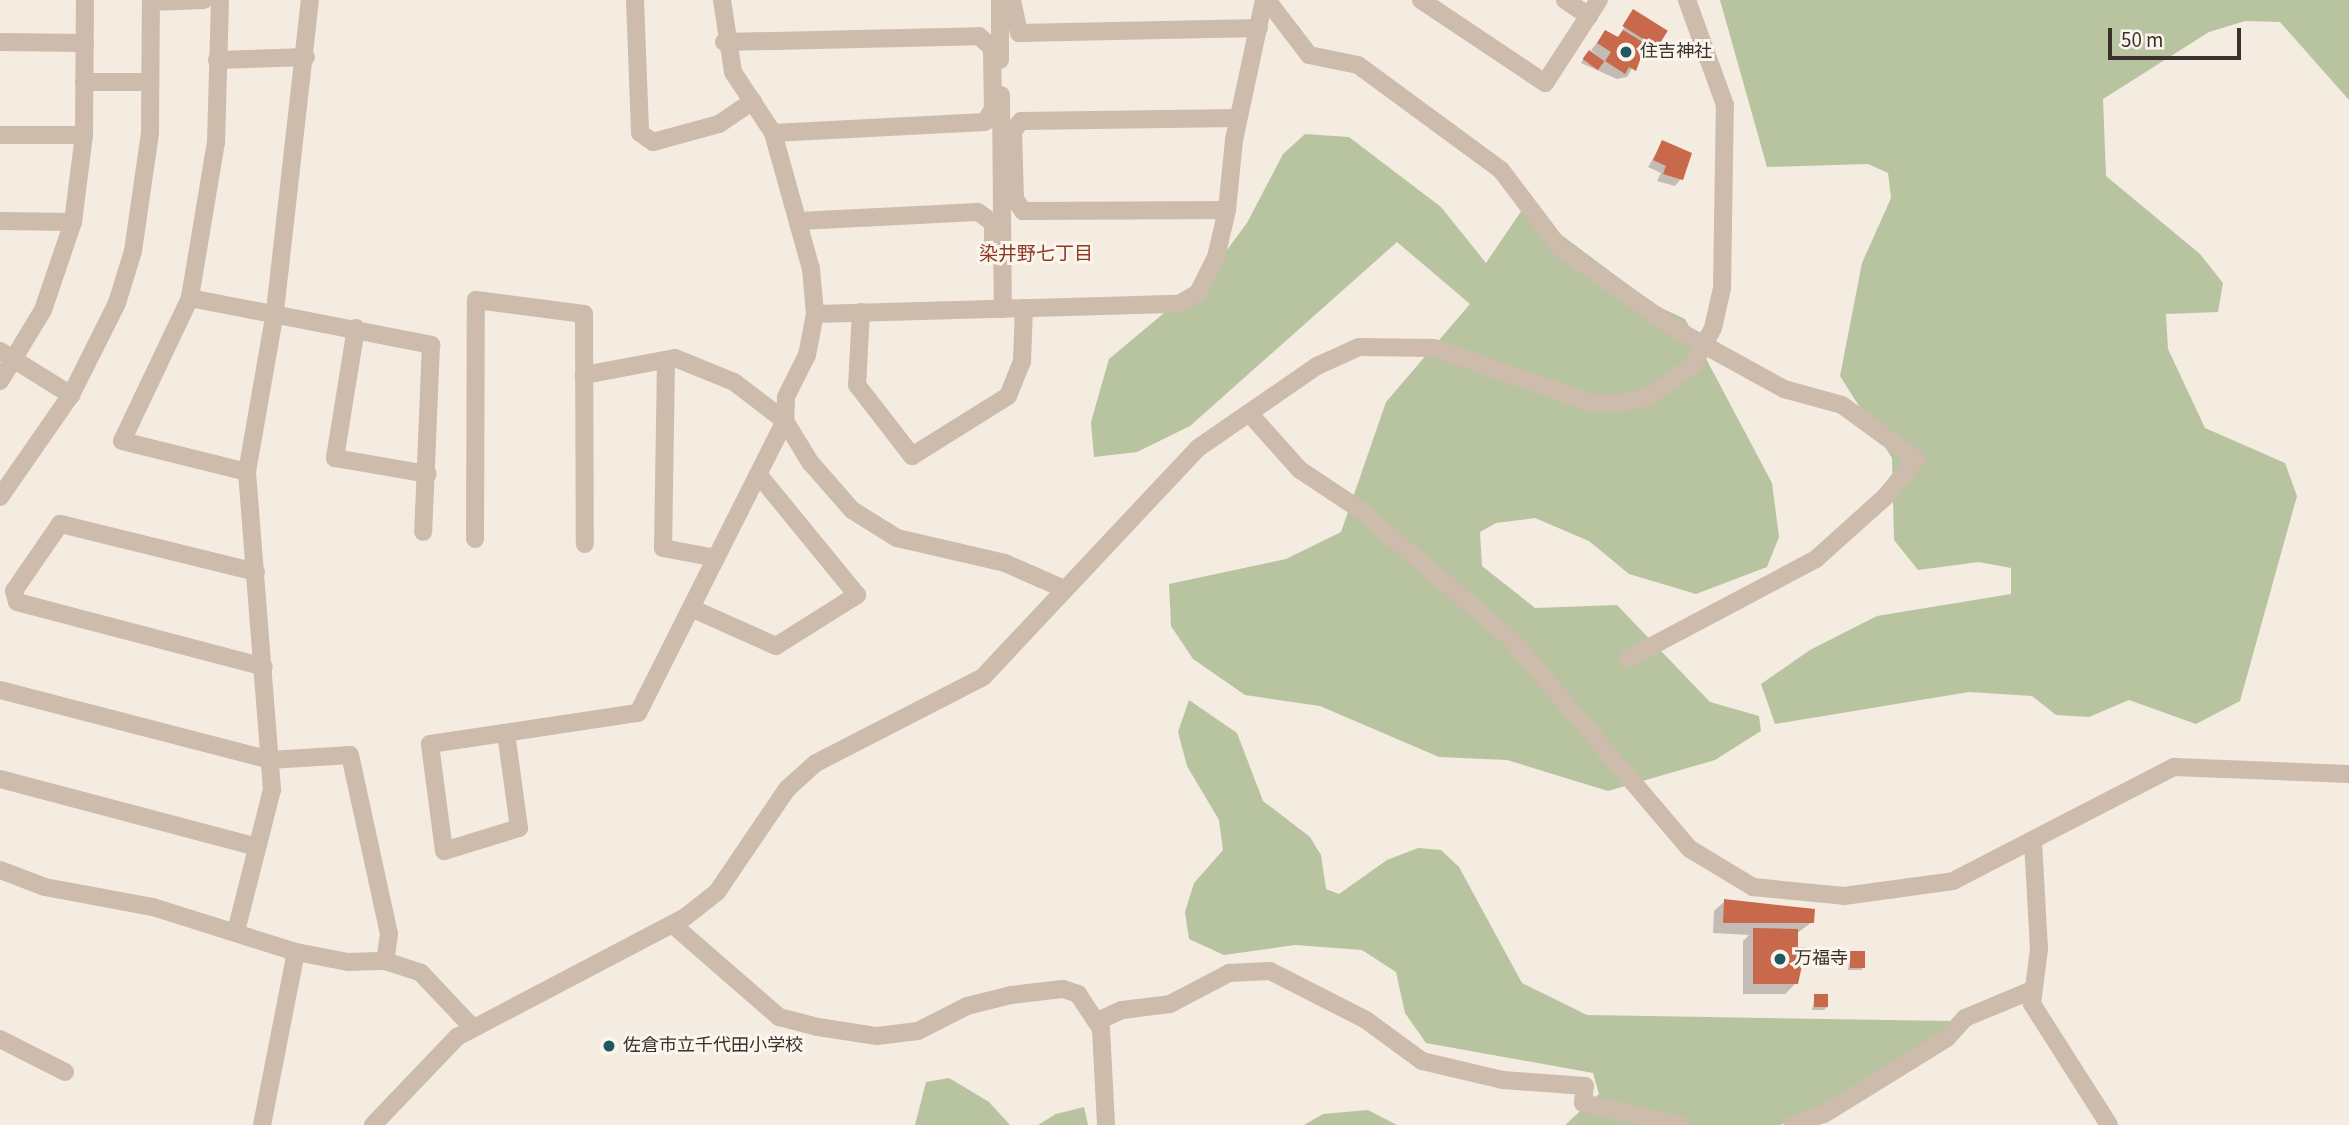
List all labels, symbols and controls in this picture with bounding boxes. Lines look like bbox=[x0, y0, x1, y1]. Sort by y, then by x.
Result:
scale bar bbox=[2111, 14, 2244, 58]
text: 50 m bbox=[2121, 25, 2163, 55]
place label: 住吉神社 bbox=[1640, 41, 1712, 63]
marker: 住吉神社 bbox=[1618, 44, 1634, 60]
district label: 染井野七丁目 bbox=[979, 244, 1093, 266]
place label: 万福寺 bbox=[1794, 948, 1848, 970]
marker: 万福寺 bbox=[1772, 951, 1788, 967]
place label: 佐倉市立千代田小学校 bbox=[623, 1035, 803, 1057]
marker: 佐倉市立千代田小学校 bbox=[601, 1038, 617, 1054]

